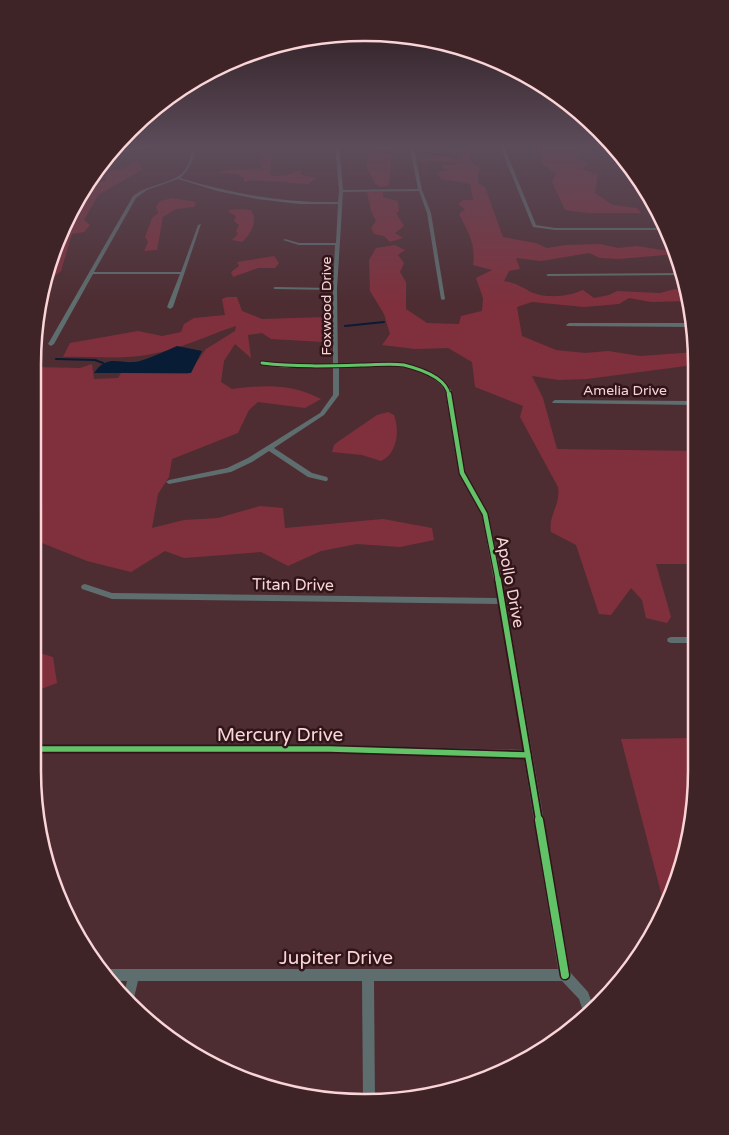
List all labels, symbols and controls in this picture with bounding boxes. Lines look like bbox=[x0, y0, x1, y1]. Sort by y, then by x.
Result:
street label: Foxwood Drive bbox=[318, 256, 335, 356]
street label: Amelia Drive bbox=[583, 382, 667, 399]
street label: Apollo Drive bbox=[491, 534, 529, 630]
street label: Titan Drive bbox=[252, 574, 334, 596]
street label: Mercury Drive bbox=[217, 724, 343, 746]
street label: Jupiter Drive bbox=[279, 947, 393, 969]

